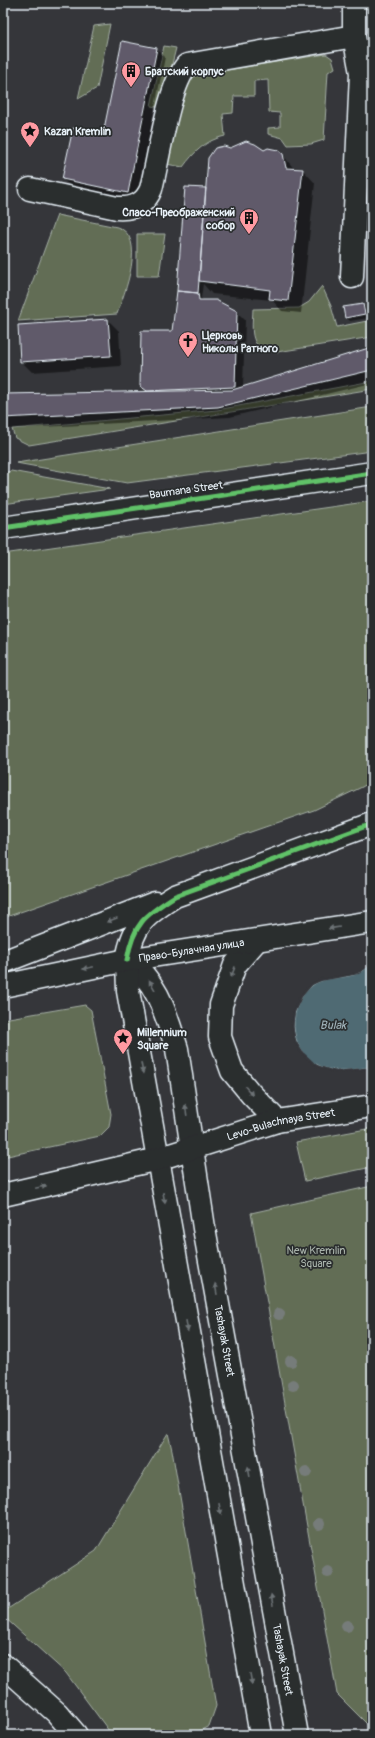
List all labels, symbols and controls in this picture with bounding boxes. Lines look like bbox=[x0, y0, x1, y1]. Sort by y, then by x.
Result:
building icon: Братский корпус bbox=[120, 60, 142, 88]
place label: Братский корпус bbox=[145, 65, 224, 78]
place icon: Kazan Kremlin bbox=[19, 120, 41, 148]
place label: Kazan Kremlin bbox=[44, 125, 111, 138]
place label: Спасо-Преображенский собор bbox=[122, 206, 235, 232]
building icon: Спасо-Преображенский собор bbox=[238, 207, 260, 235]
place label: Церковь Николы Ратного bbox=[202, 329, 278, 355]
church icon: Церковь Николы Ратного bbox=[177, 330, 199, 358]
street label: Baumana Street bbox=[148, 478, 224, 502]
one-way arrow bbox=[106, 917, 118, 923]
one-way arrow bbox=[327, 925, 340, 931]
street label: Право-Булачная улица bbox=[138, 935, 245, 965]
one-way arrow bbox=[82, 966, 95, 972]
one-way arrow bbox=[230, 966, 236, 978]
one-way arrow bbox=[148, 979, 155, 991]
water label: Bulak bbox=[320, 1018, 347, 1033]
place label: Millennium Square bbox=[137, 1026, 187, 1052]
place icon: Millennium Square bbox=[112, 1027, 134, 1055]
one-way arrow bbox=[139, 1062, 145, 1074]
one-way arrow bbox=[245, 1086, 254, 1097]
one-way arrow bbox=[183, 1104, 189, 1116]
street label: Levo-Bulachnaya Street bbox=[225, 1105, 336, 1143]
one-way arrow bbox=[35, 1183, 47, 1189]
one-way arrow bbox=[161, 1192, 167, 1204]
park label: New Kremlin Square bbox=[287, 1244, 345, 1270]
one-way arrow bbox=[212, 1283, 218, 1296]
street label: Tashayak Street bbox=[212, 1304, 238, 1378]
one-way arrow bbox=[184, 1320, 190, 1332]
one-way arrow bbox=[246, 1466, 252, 1478]
one-way arrow bbox=[217, 1503, 223, 1515]
one-way arrow bbox=[269, 1594, 275, 1606]
street label: Tashayak Street bbox=[270, 1623, 296, 1697]
one-way arrow bbox=[248, 1672, 254, 1685]

